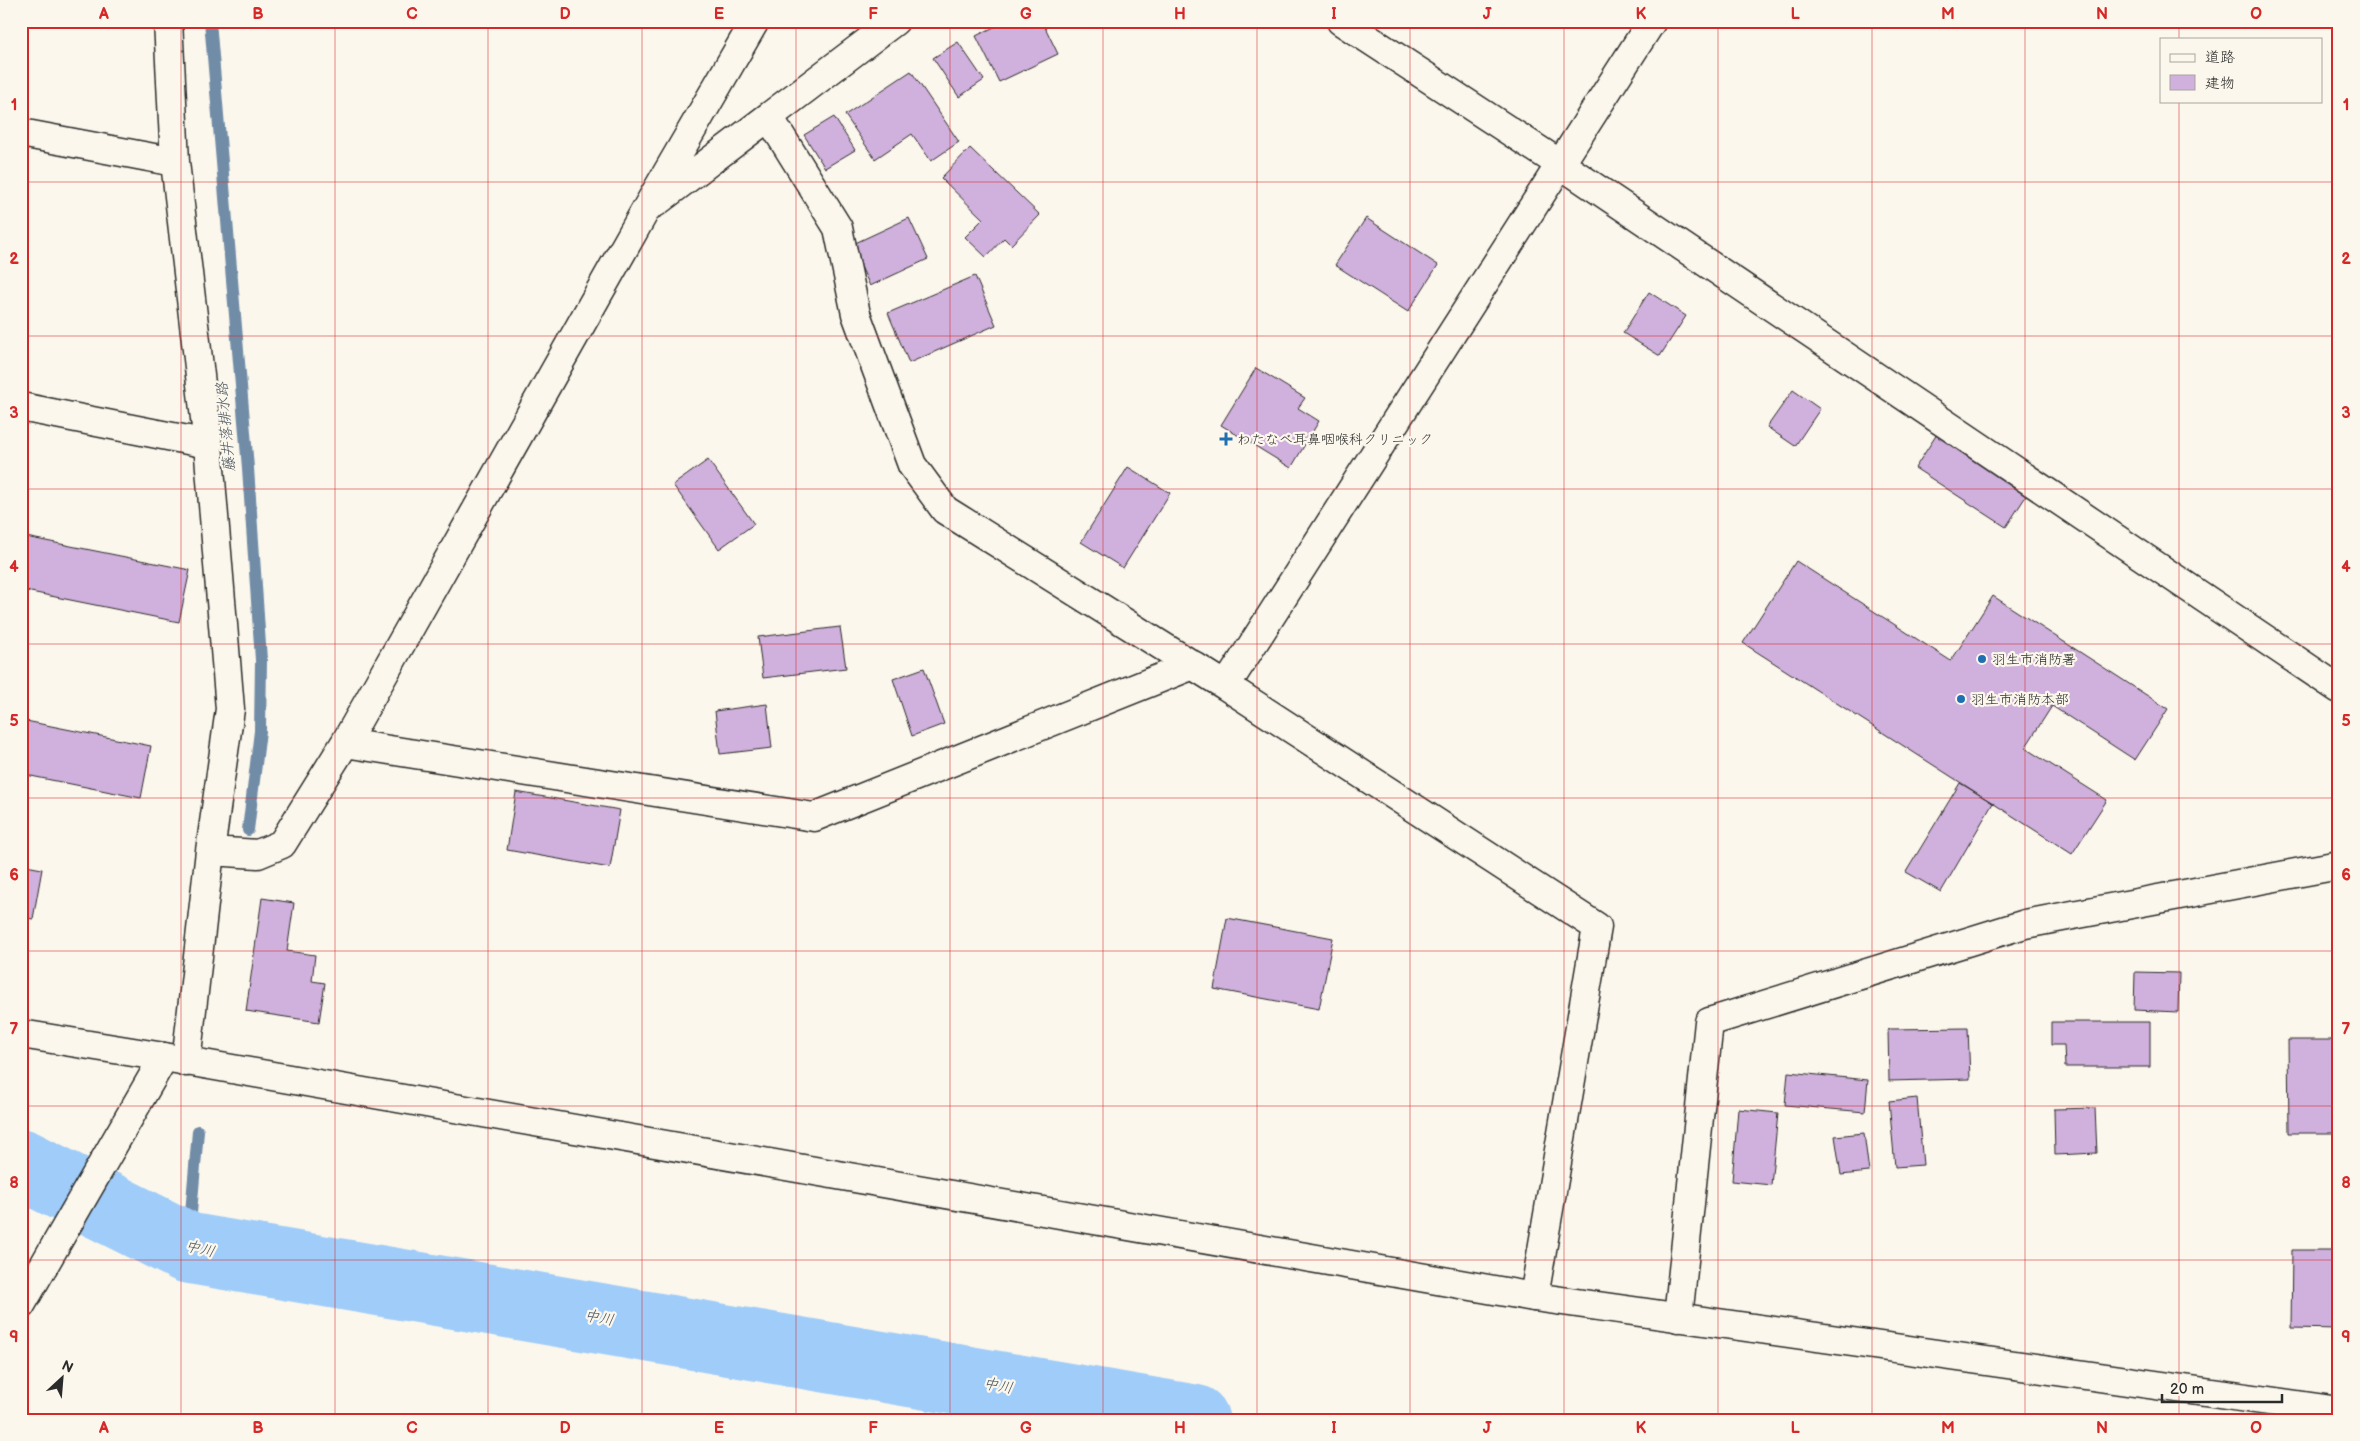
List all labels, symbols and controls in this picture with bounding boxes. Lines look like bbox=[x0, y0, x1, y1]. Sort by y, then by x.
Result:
text: A bbox=[98, 5, 109, 24]
text: B bbox=[252, 5, 264, 24]
text: C bbox=[406, 5, 418, 24]
text: D bbox=[559, 5, 571, 24]
text: E bbox=[714, 5, 724, 24]
text: F bbox=[868, 5, 878, 24]
text: G bbox=[1020, 5, 1032, 24]
text: H bbox=[1174, 5, 1186, 24]
text: I bbox=[1331, 5, 1337, 24]
text: J bbox=[1483, 5, 1492, 24]
text: K bbox=[1636, 5, 1647, 24]
text: L bbox=[1790, 5, 1800, 24]
text: M bbox=[1941, 5, 1955, 24]
text: N bbox=[2096, 5, 2108, 24]
text: O bbox=[2250, 5, 2262, 24]
legend bbox=[2160, 38, 2322, 102]
text: 道路 bbox=[2205, 48, 2235, 67]
text: 建物 bbox=[2205, 74, 2235, 93]
text: 1 bbox=[11, 96, 17, 115]
text: 1 bbox=[2343, 96, 2349, 115]
text: 2 bbox=[9, 250, 19, 269]
text: 2 bbox=[2341, 250, 2351, 269]
water label: 藤井落排水路 bbox=[213, 380, 239, 473]
text: 3 bbox=[9, 404, 19, 423]
text: 3 bbox=[2341, 404, 2351, 423]
place label: わたなべ耳鼻咽喉科クリニック bbox=[1237, 431, 1433, 448]
marker: わたなべ耳鼻咽喉科クリニック bbox=[1219, 432, 1233, 446]
text: 4 bbox=[9, 558, 19, 577]
text: 4 bbox=[2341, 558, 2351, 577]
place label: 羽生市消防署 bbox=[1992, 651, 2076, 668]
marker: 羽生市消防署 bbox=[1976, 653, 1988, 665]
place label: 羽生市消防本部 bbox=[1971, 691, 2069, 708]
marker: 羽生市消防本部 bbox=[1955, 693, 1967, 705]
text: 5 bbox=[9, 712, 19, 731]
text: 5 bbox=[2341, 712, 2351, 731]
text: 6 bbox=[9, 866, 19, 885]
text: 6 bbox=[2341, 866, 2351, 885]
text: 7 bbox=[10, 1020, 19, 1039]
text: 7 bbox=[2342, 1020, 2351, 1039]
text: 8 bbox=[9, 1174, 19, 1193]
text: 8 bbox=[2341, 1174, 2351, 1193]
water label: 中川 bbox=[183, 1236, 217, 1262]
water label: 中川 bbox=[583, 1306, 615, 1330]
text: 9 bbox=[9, 1328, 19, 1347]
text: 9 bbox=[2341, 1328, 2351, 1347]
north arrow bbox=[38, 1354, 88, 1404]
text: N bbox=[59, 1357, 76, 1377]
scale bar bbox=[2162, 1371, 2282, 1403]
water label: 中川 bbox=[982, 1374, 1014, 1398]
text: 20 m bbox=[2170, 1380, 2204, 1399]
text: A bbox=[98, 1419, 109, 1438]
text: B bbox=[252, 1419, 264, 1438]
text: C bbox=[406, 1419, 418, 1438]
text: D bbox=[559, 1419, 571, 1438]
text: E bbox=[714, 1419, 724, 1438]
text: F bbox=[868, 1419, 878, 1438]
text: G bbox=[1020, 1419, 1032, 1438]
text: H bbox=[1174, 1419, 1186, 1438]
text: I bbox=[1331, 1419, 1337, 1438]
text: J bbox=[1483, 1419, 1492, 1438]
text: K bbox=[1636, 1419, 1647, 1438]
text: L bbox=[1790, 1419, 1800, 1438]
text: M bbox=[1941, 1419, 1955, 1438]
text: N bbox=[2096, 1419, 2108, 1438]
text: O bbox=[2250, 1419, 2262, 1438]

